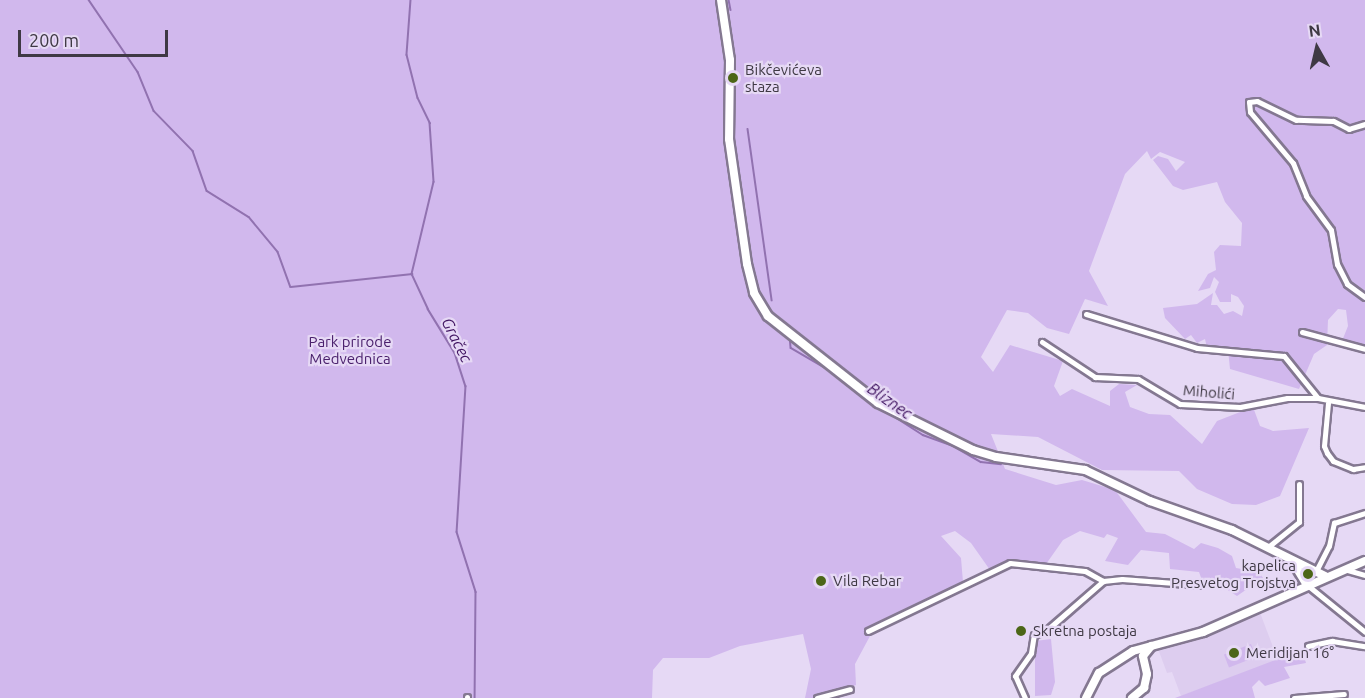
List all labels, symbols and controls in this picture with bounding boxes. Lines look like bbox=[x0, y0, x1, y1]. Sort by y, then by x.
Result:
scale bar bbox=[21, 18, 171, 56]
north arrow bbox=[1287, 18, 1347, 78]
text: N bbox=[1307, 20, 1322, 40]
text: 200 m bbox=[29, 30, 79, 50]
place label: Bikčevićeva staza bbox=[745, 60, 822, 95]
marker: Bikčevićeva staza bbox=[726, 71, 740, 85]
water label: Gračec bbox=[438, 314, 476, 366]
park label: Park prirode Medvednica bbox=[309, 332, 391, 367]
water label: Bliznec bbox=[864, 379, 916, 423]
street label: Miholići bbox=[1182, 381, 1236, 403]
place label: kapelica Presvetog Trojstva bbox=[1171, 556, 1296, 591]
marker: kapelica Presvetog Trojstva bbox=[1301, 567, 1315, 581]
place label: Vila Rebar bbox=[833, 572, 902, 590]
marker: Vila Rebar bbox=[814, 574, 828, 588]
place label: Skretna postaja bbox=[1033, 622, 1137, 640]
marker: Skretna postaja bbox=[1014, 624, 1028, 638]
place label: Meridijan 16° bbox=[1246, 644, 1334, 662]
marker: Meridijan 16° bbox=[1227, 646, 1241, 660]

